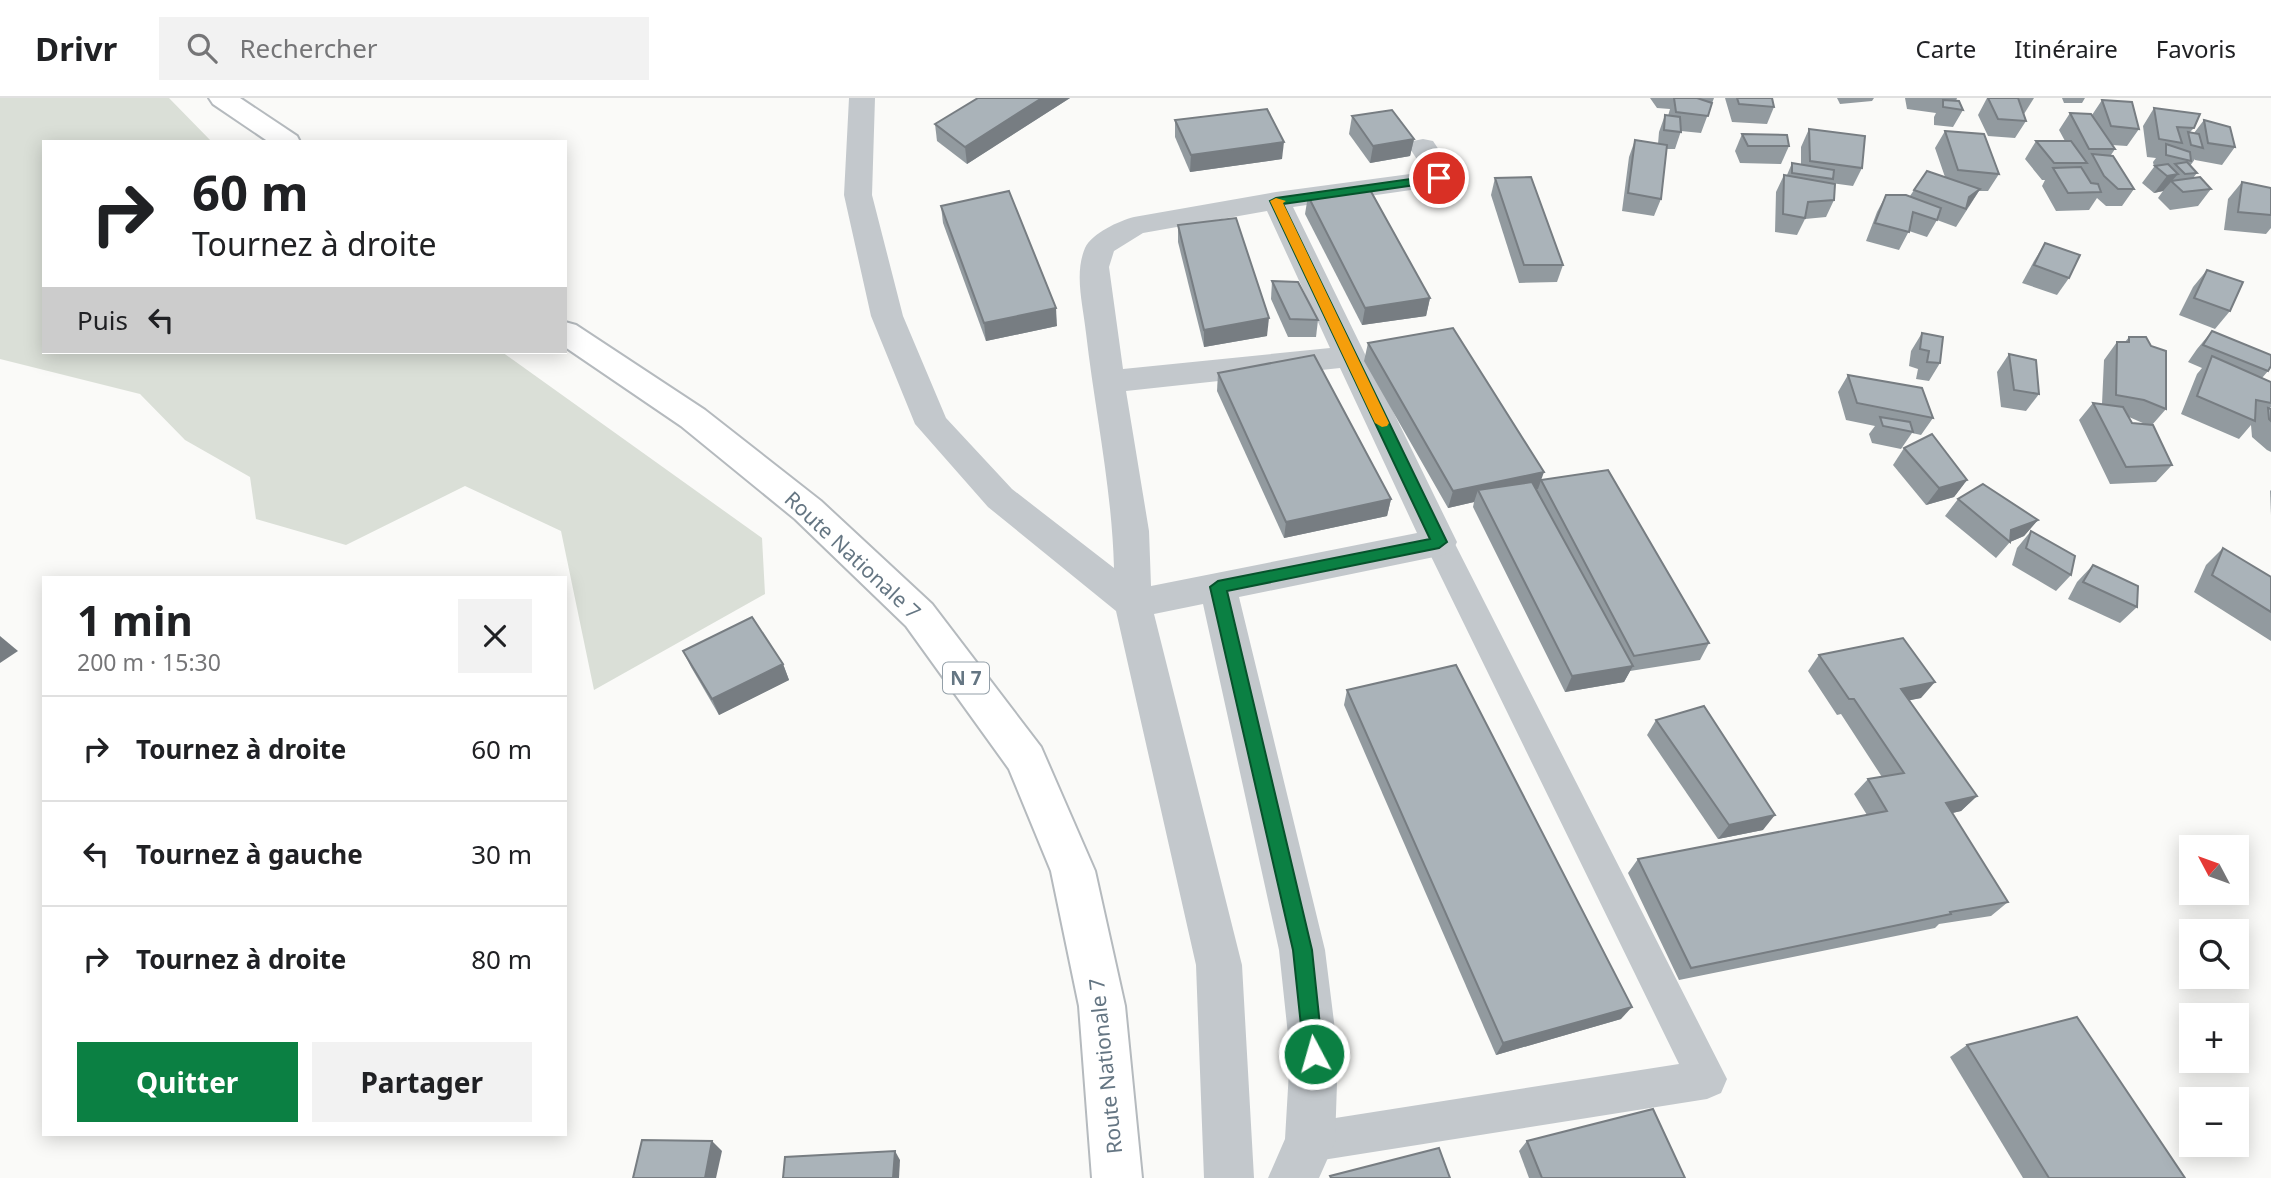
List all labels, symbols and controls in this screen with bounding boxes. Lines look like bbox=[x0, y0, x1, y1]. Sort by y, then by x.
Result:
search box bbox=[159, 17, 649, 80]
text: Drivr bbox=[35, 26, 117, 71]
icon: search bbox=[183, 29, 221, 67]
text: Rechercher bbox=[239, 30, 378, 66]
text: Carte bbox=[1916, 32, 1976, 65]
text: Itinéraire bbox=[2014, 32, 2118, 65]
text: Favoris bbox=[2156, 32, 2236, 65]
pin bbox=[1409, 148, 1469, 208]
text: 60 m bbox=[192, 159, 309, 225]
icon: arrive bbox=[1420, 159, 1458, 197]
icon: right bbox=[77, 168, 168, 259]
text: Tournez à droite bbox=[192, 222, 437, 265]
icon: left bbox=[142, 301, 180, 339]
text: Puis bbox=[77, 302, 128, 338]
street label: Route Nationale 7 bbox=[779, 485, 927, 625]
text: 1 min bbox=[77, 591, 193, 648]
button: close bbox=[458, 599, 532, 673]
text: 200 m · 15:30 bbox=[77, 646, 221, 678]
road number: N 7 bbox=[943, 663, 989, 694]
icon: right bbox=[77, 730, 115, 768]
text: Tournez à droite bbox=[136, 731, 346, 767]
text: 60 m bbox=[471, 731, 532, 767]
icon: left bbox=[77, 835, 115, 873]
north arrow bbox=[2179, 835, 2249, 905]
map controls bbox=[2179, 835, 2249, 1157]
text: Tournez à gauche bbox=[136, 836, 363, 872]
text: 30 m bbox=[471, 836, 532, 872]
button: search bbox=[2179, 919, 2249, 989]
icon: right bbox=[77, 940, 115, 978]
text: Tournez à droite bbox=[136, 941, 346, 977]
text: 80 m bbox=[471, 941, 532, 977]
street label: Route Nationale 7 bbox=[1082, 977, 1128, 1155]
button: + bbox=[2179, 1003, 2249, 1073]
position arrow bbox=[1277, 1017, 1351, 1091]
button: Quitter bbox=[77, 1042, 298, 1122]
button: Partager bbox=[312, 1042, 532, 1122]
button: − bbox=[2179, 1087, 2249, 1157]

